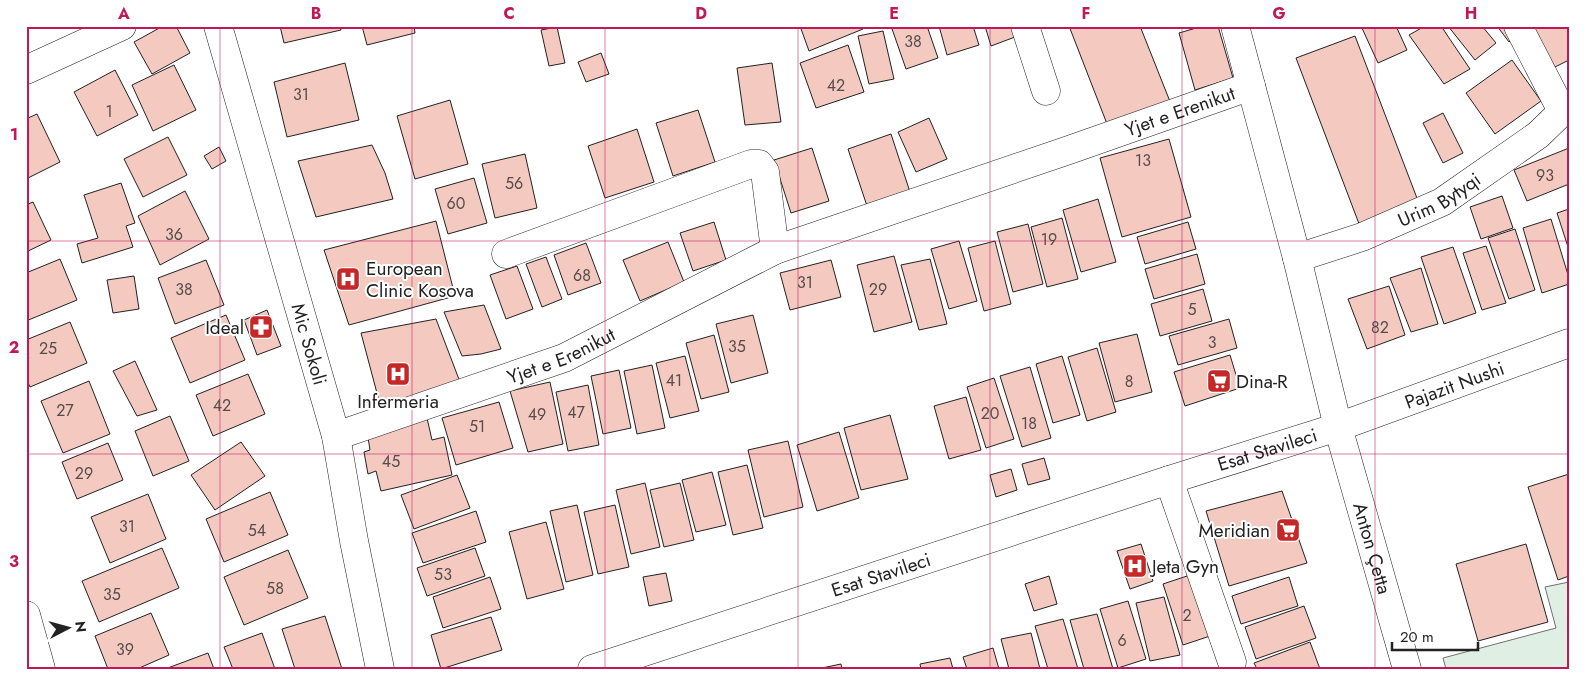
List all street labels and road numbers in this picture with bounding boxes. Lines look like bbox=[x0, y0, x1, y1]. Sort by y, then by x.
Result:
street label: Yjet e Erenikut bbox=[1121, 80, 1239, 143]
street label: Urim Bytyqi bbox=[1393, 166, 1486, 234]
street label: Mic Sokoli bbox=[285, 300, 334, 388]
street label: Yjet e Erenikut bbox=[503, 321, 620, 391]
street label: Pajazit Nushi bbox=[1401, 355, 1508, 416]
street label: Esat Stavileci bbox=[1214, 421, 1321, 478]
street label: Anton Çetta bbox=[1346, 499, 1398, 597]
street label: Esat Stavileci bbox=[828, 546, 934, 604]

